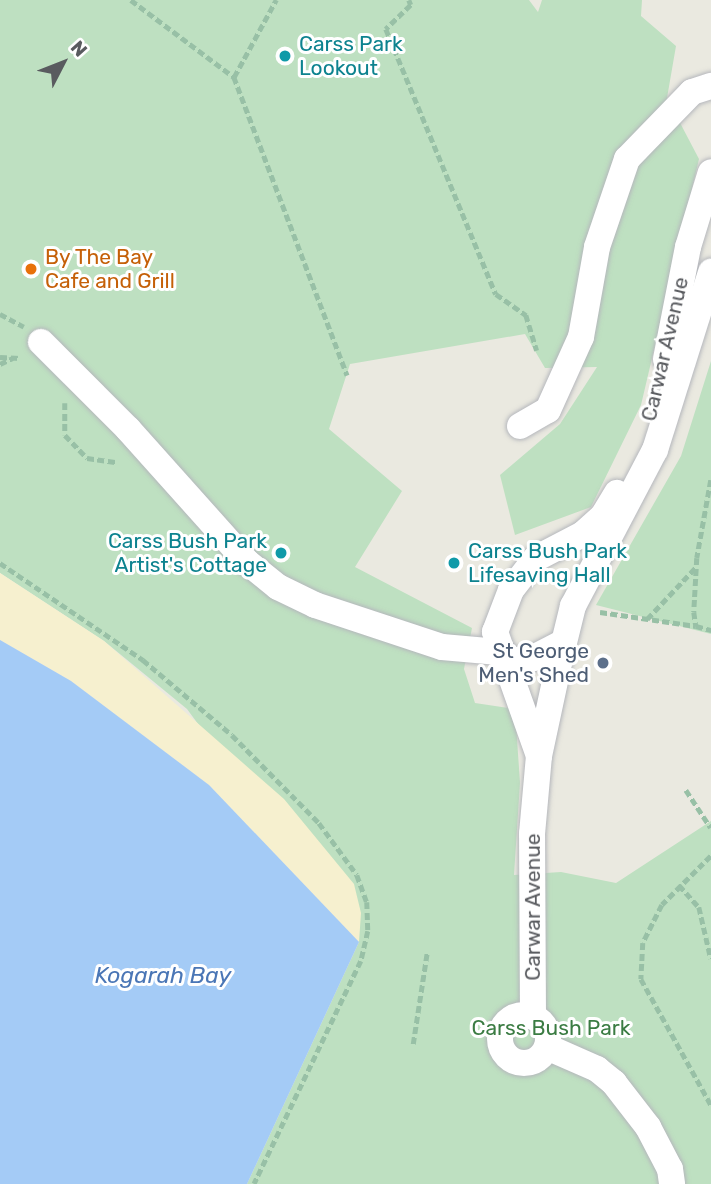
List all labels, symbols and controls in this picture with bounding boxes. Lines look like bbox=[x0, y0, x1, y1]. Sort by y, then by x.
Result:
north arrow bbox=[28, 28, 98, 98]
place label: Carss Park Lookout bbox=[299, 31, 403, 81]
text: N bbox=[66, 36, 92, 61]
marker: Carss Park Lookout bbox=[277, 48, 293, 64]
place label: By The Bay Cafe and Grill bbox=[45, 244, 175, 294]
marker: By The Bay Cafe and Grill bbox=[23, 261, 39, 277]
street label: Carwar Avenue bbox=[636, 274, 694, 424]
place label: Carss Bush Park Artist's Cottage bbox=[108, 528, 267, 578]
place label: Carss Bush Park Lifesaving Hall bbox=[468, 538, 627, 588]
marker: Carss Bush Park Artist's Cottage bbox=[273, 545, 289, 561]
marker: Carss Bush Park Lifesaving Hall bbox=[446, 555, 462, 571]
place label: St George Men's Shed bbox=[478, 638, 589, 688]
marker: St George Men's Shed bbox=[595, 655, 611, 671]
street label: Carwar Avenue bbox=[520, 833, 546, 981]
water label: Kogarah Bay bbox=[95, 961, 231, 989]
park label: Carss Bush Park bbox=[471, 1015, 631, 1041]

